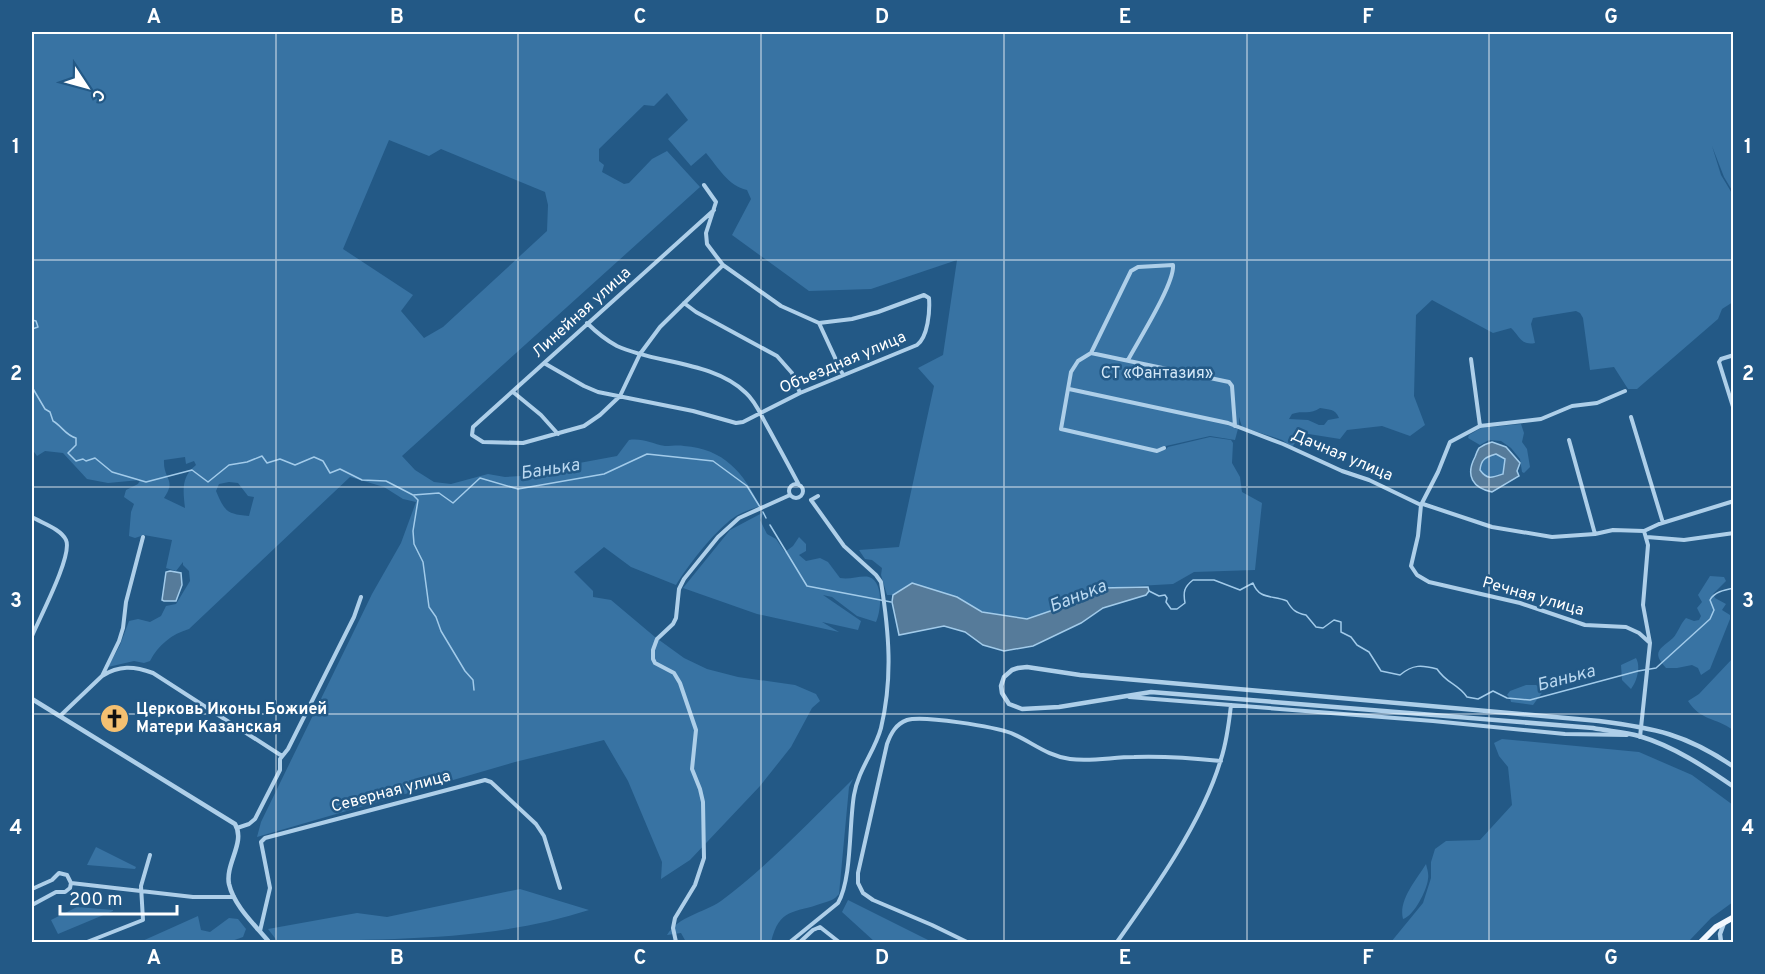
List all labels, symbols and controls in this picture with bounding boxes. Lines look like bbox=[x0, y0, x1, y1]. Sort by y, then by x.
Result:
text: A bbox=[147, 5, 161, 31]
text: B bbox=[390, 5, 404, 31]
text: C bbox=[634, 5, 646, 31]
text: D bbox=[875, 5, 889, 31]
text: E bbox=[1119, 5, 1131, 31]
text: F bbox=[1362, 5, 1374, 31]
text: G bbox=[1604, 5, 1618, 31]
north arrow bbox=[57, 57, 117, 117]
text: С bbox=[86, 85, 109, 105]
text: 1 bbox=[12, 135, 20, 161]
text: 1 bbox=[1744, 135, 1752, 161]
street label: Линейная улица bbox=[528, 263, 636, 363]
street label: Объездная улица bbox=[777, 327, 909, 399]
text: 2 bbox=[10, 362, 22, 388]
text: 2 bbox=[1742, 362, 1754, 388]
park label: СТ «Фантазия» bbox=[1101, 364, 1213, 384]
street label: Дачная улица bbox=[1288, 426, 1396, 486]
water label: Банька bbox=[519, 454, 582, 486]
street label: Речная улица bbox=[1480, 573, 1586, 621]
water label: Банька bbox=[1046, 575, 1111, 619]
text: 3 bbox=[10, 589, 22, 615]
text: 3 bbox=[1742, 589, 1754, 615]
water label: Банька bbox=[1534, 660, 1598, 698]
place label: Церковь Иконы Божией Матери Казанская bbox=[136, 700, 327, 738]
church icon: Церковь Иконы Божией Матери Казанская bbox=[99, 703, 131, 735]
street label: Северная улица bbox=[329, 766, 453, 818]
text: 4 bbox=[10, 816, 22, 842]
text: 4 bbox=[1742, 816, 1754, 842]
scale bar bbox=[60, 878, 177, 916]
text: 200 m bbox=[69, 889, 122, 912]
text: A bbox=[147, 946, 161, 972]
text: B bbox=[390, 946, 404, 972]
text: C bbox=[634, 946, 646, 972]
text: D bbox=[875, 946, 889, 972]
text: E bbox=[1119, 946, 1131, 972]
text: F bbox=[1362, 946, 1374, 972]
text: G bbox=[1604, 946, 1618, 972]

